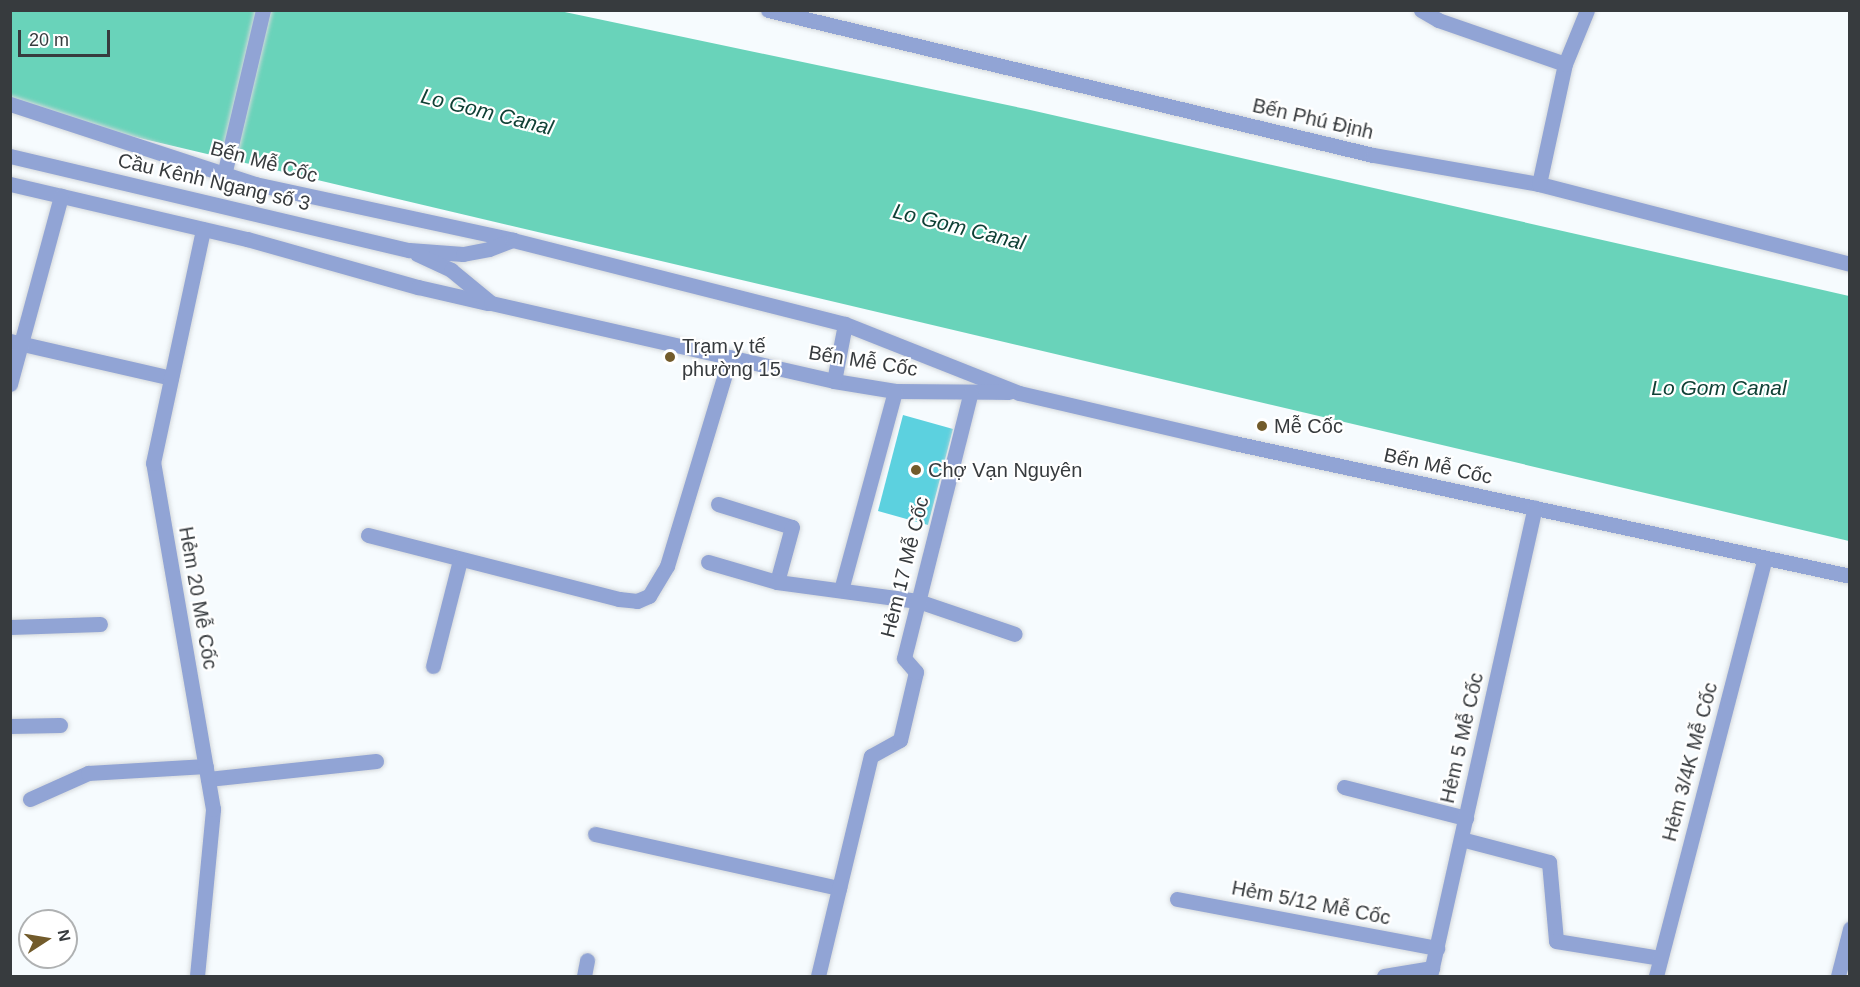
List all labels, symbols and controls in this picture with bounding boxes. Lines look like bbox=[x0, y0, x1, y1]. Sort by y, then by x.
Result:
scale bar bbox=[21, 18, 112, 56]
text: 20 m bbox=[29, 30, 69, 50]
water label: Lo Gom Canal bbox=[418, 83, 556, 141]
street label: Bến Phú Định bbox=[1250, 93, 1376, 145]
street label: Bến Mễ Cốc bbox=[208, 136, 320, 188]
street label: Cầu Kênh Ngang số 3 bbox=[115, 148, 313, 216]
water label: Lo Gom Canal bbox=[890, 198, 1028, 256]
place label: Trạm y tế phường 15 bbox=[682, 334, 781, 381]
street label: Bến Mễ Cốc bbox=[807, 341, 919, 381]
marker: Trạm y tế phường 15 bbox=[663, 350, 677, 364]
water label: Lo Gom Canal bbox=[1651, 375, 1787, 401]
place label: Mễ Cốc bbox=[1274, 414, 1343, 438]
marker: Mễ Cốc bbox=[1255, 419, 1269, 433]
street label: Bến Mễ Cốc bbox=[1382, 443, 1494, 489]
place label: Chợ Vạn Nguyên bbox=[928, 458, 1082, 482]
marker: Chợ Vạn Nguyên bbox=[909, 463, 923, 477]
street label: Hẻm 17 Mễ Cốc bbox=[876, 494, 934, 640]
street label: Hẻm 20 Mễ Cốc bbox=[174, 525, 222, 671]
street label: Hẻm 5 Mễ Cốc bbox=[1435, 670, 1489, 806]
street label: Hẻm 3/4K Mễ Cốc bbox=[1657, 680, 1723, 844]
street label: Hẻm 5/12 Mễ Cốc bbox=[1230, 876, 1392, 930]
north arrow bbox=[18, 909, 78, 969]
text: N bbox=[55, 928, 74, 943]

